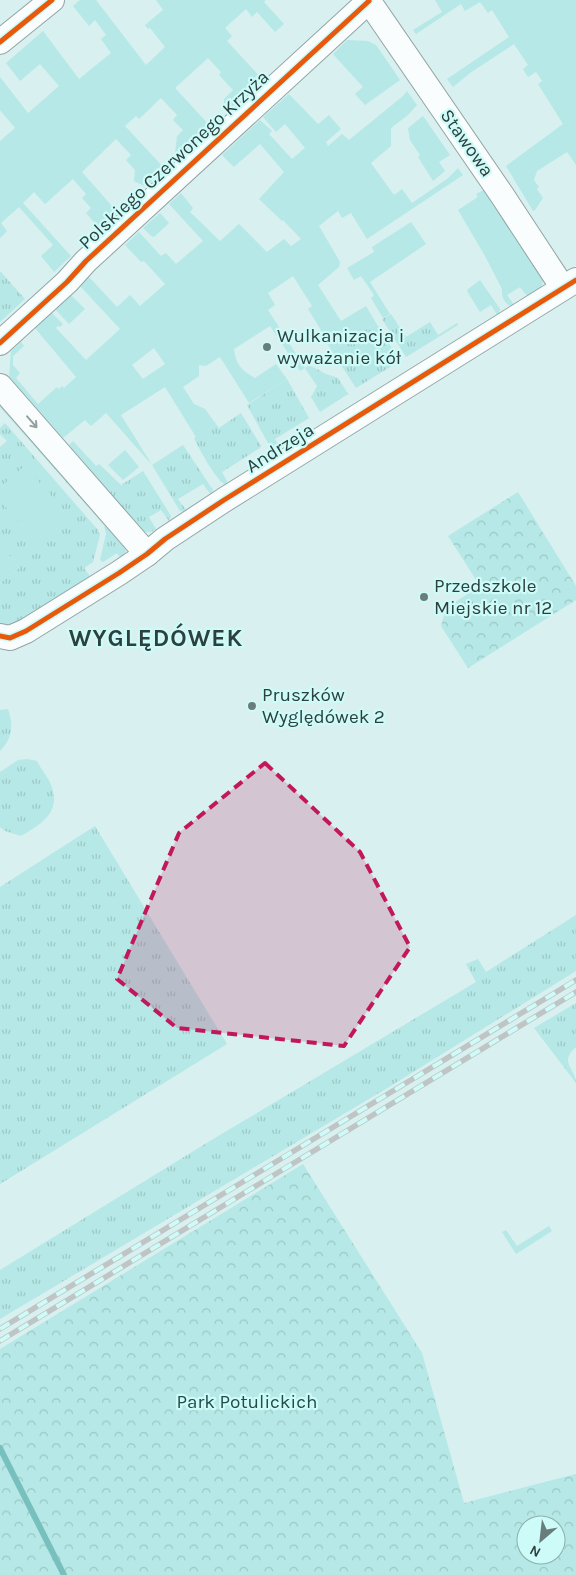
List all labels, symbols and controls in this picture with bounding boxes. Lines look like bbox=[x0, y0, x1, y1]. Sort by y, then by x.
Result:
street label: Polskiego Czerwonego Krzyża bbox=[74, 66, 274, 254]
street label: Stawowa bbox=[436, 105, 498, 181]
place label: Wulkanizacja i wyważanie kół bbox=[277, 325, 404, 369]
marker: Wulkanizacja i wyważanie kół bbox=[261, 341, 273, 353]
one-way arrow bbox=[26, 416, 38, 429]
street label: Andrzeja bbox=[242, 419, 318, 477]
place label: Przedszkole Miejskie nr 12 bbox=[434, 575, 552, 619]
marker: Przedszkole Miejskie nr 12 bbox=[418, 591, 430, 603]
district label: WYGLĘDÓWEK bbox=[69, 623, 243, 652]
place label: Pruszków Wyględówek 2 bbox=[262, 684, 385, 728]
marker: Pruszków Wyględówek 2 bbox=[246, 700, 258, 712]
park label: Park Potulickich bbox=[176, 1391, 318, 1413]
north arrow bbox=[516, 1515, 566, 1565]
text: N bbox=[527, 1541, 544, 1561]

